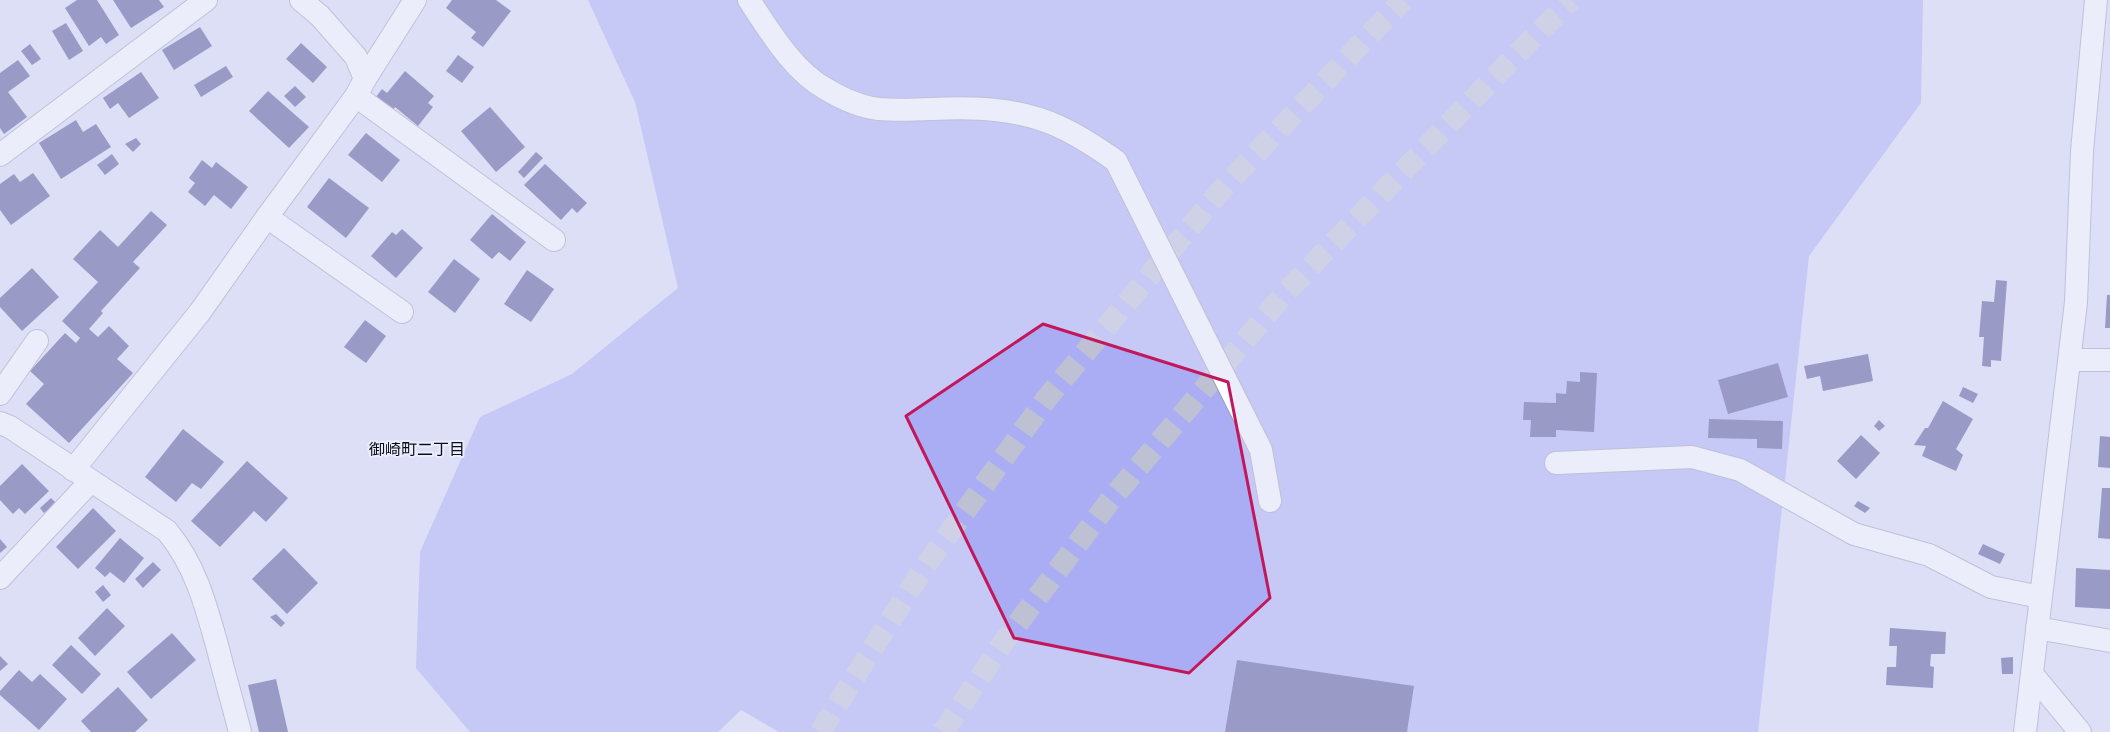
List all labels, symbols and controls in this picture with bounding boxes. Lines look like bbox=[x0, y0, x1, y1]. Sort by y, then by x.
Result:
district label: 御崎町二丁目 bbox=[369, 440, 465, 459]

